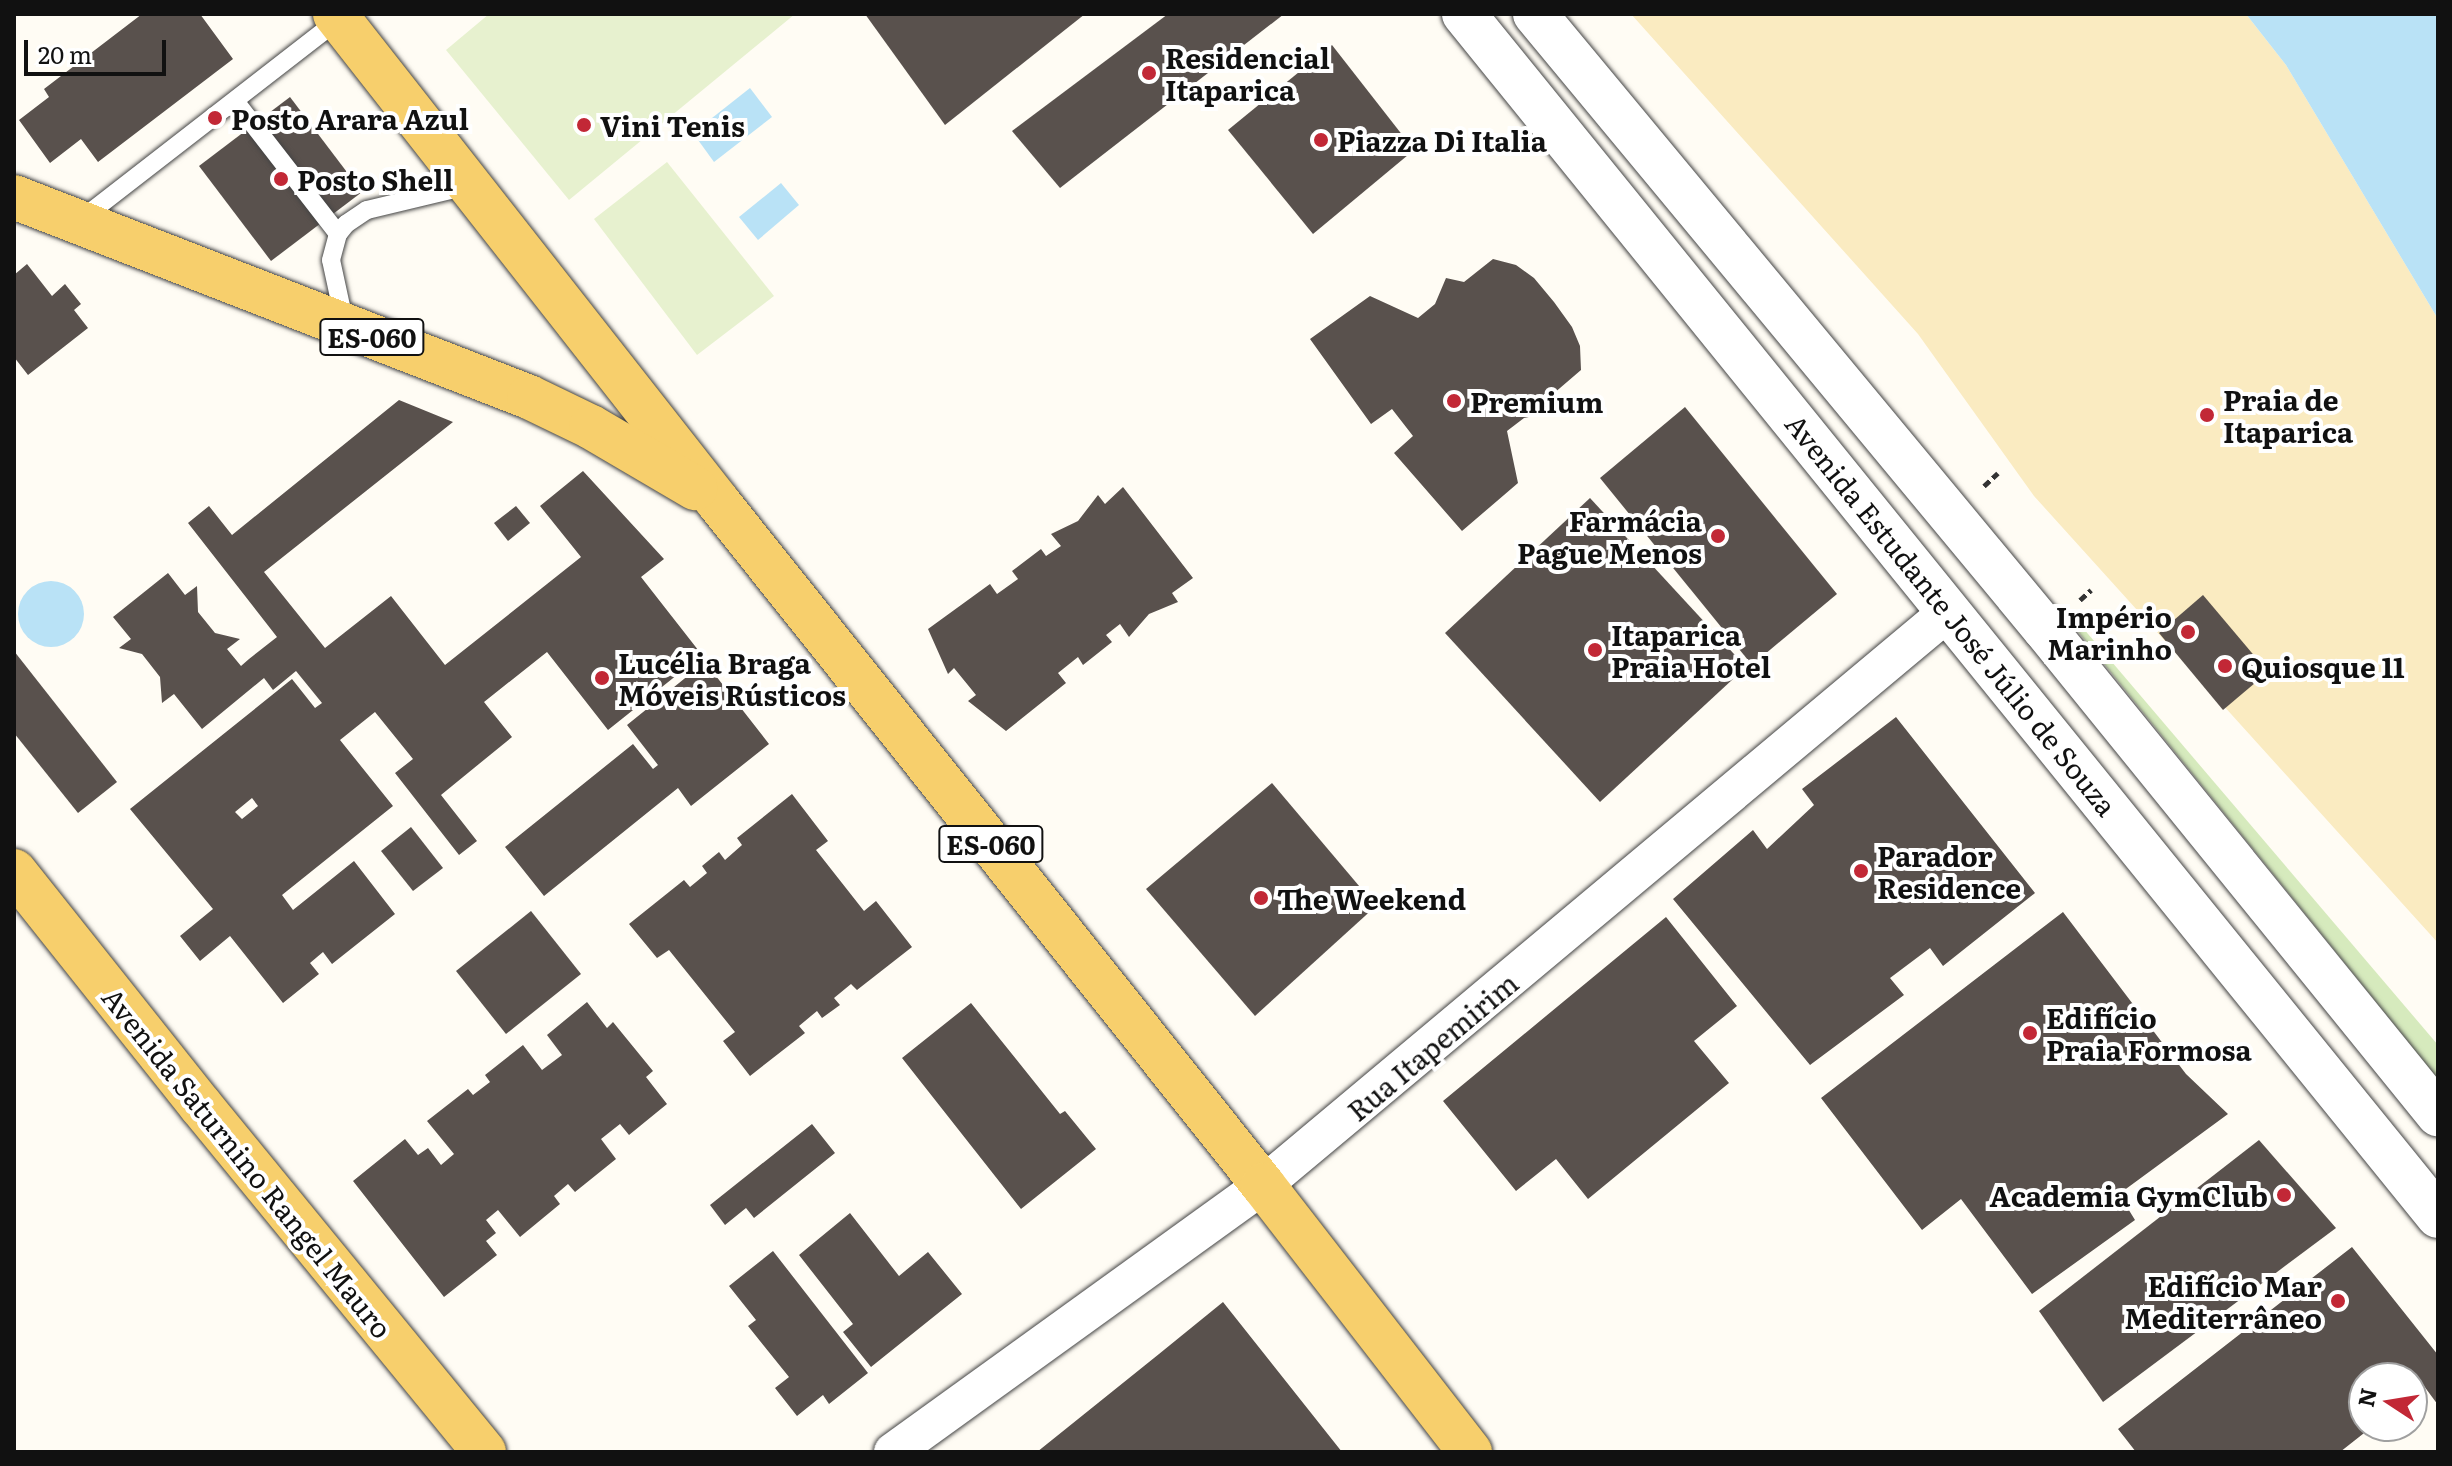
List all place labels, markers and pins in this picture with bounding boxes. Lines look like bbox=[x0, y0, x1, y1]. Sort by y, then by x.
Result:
place label: Residencial Itaparica bbox=[1165, 40, 1330, 106]
marker: Residencial Itaparica bbox=[1140, 64, 1158, 82]
place label: Posto Arara Azul bbox=[231, 101, 469, 135]
place label: Vini Tenis bbox=[600, 108, 745, 142]
marker: Posto Arara Azul bbox=[206, 109, 224, 127]
marker: Vini Tenis bbox=[575, 116, 593, 134]
place label: Piazza Di Italia bbox=[1337, 123, 1547, 157]
marker: Piazza Di Italia bbox=[1312, 131, 1330, 149]
place label: Posto Shell bbox=[297, 162, 453, 196]
marker: Posto Shell bbox=[272, 170, 290, 188]
place label: Praia de Itaparica bbox=[2223, 382, 2353, 448]
place label: Premium bbox=[1470, 384, 1603, 418]
marker: Premium bbox=[1445, 392, 1463, 410]
marker: Praia de Itaparica bbox=[2198, 406, 2216, 424]
place label: Farmácia Pague Menos bbox=[1517, 503, 1702, 569]
marker: Farmácia Pague Menos bbox=[1709, 527, 1727, 545]
place label: Império Marinho bbox=[2047, 599, 2172, 665]
place label: Itaparica Praia Hotel bbox=[1611, 617, 1771, 683]
marker: Império Marinho bbox=[2179, 623, 2197, 641]
marker: Itaparica Praia Hotel bbox=[1586, 641, 1604, 659]
place label: Lucélia Braga Móveis Rústicos bbox=[618, 645, 846, 711]
place label: Quiosque 11 bbox=[2241, 649, 2405, 683]
marker: Quiosque 11 bbox=[2216, 657, 2234, 675]
marker: Lucélia Braga Móveis Rústicos bbox=[593, 669, 611, 687]
place label: Parador Residence bbox=[1877, 838, 2021, 904]
marker: Parador Residence bbox=[1852, 862, 1870, 880]
place label: The Weekend bbox=[1277, 881, 1466, 915]
marker: The Weekend bbox=[1252, 889, 1270, 907]
place label: Edifício Praia Formosa bbox=[2046, 1000, 2252, 1066]
marker: Edifício Praia Formosa bbox=[2021, 1024, 2039, 1042]
place label: Academia GymClub bbox=[1990, 1178, 2268, 1212]
marker: Academia GymClub bbox=[2275, 1186, 2293, 1204]
place label: Edifício Mar Mediterrâneo bbox=[2124, 1268, 2322, 1334]
marker: Edifício Mar Mediterrâneo bbox=[2329, 1292, 2347, 1310]

